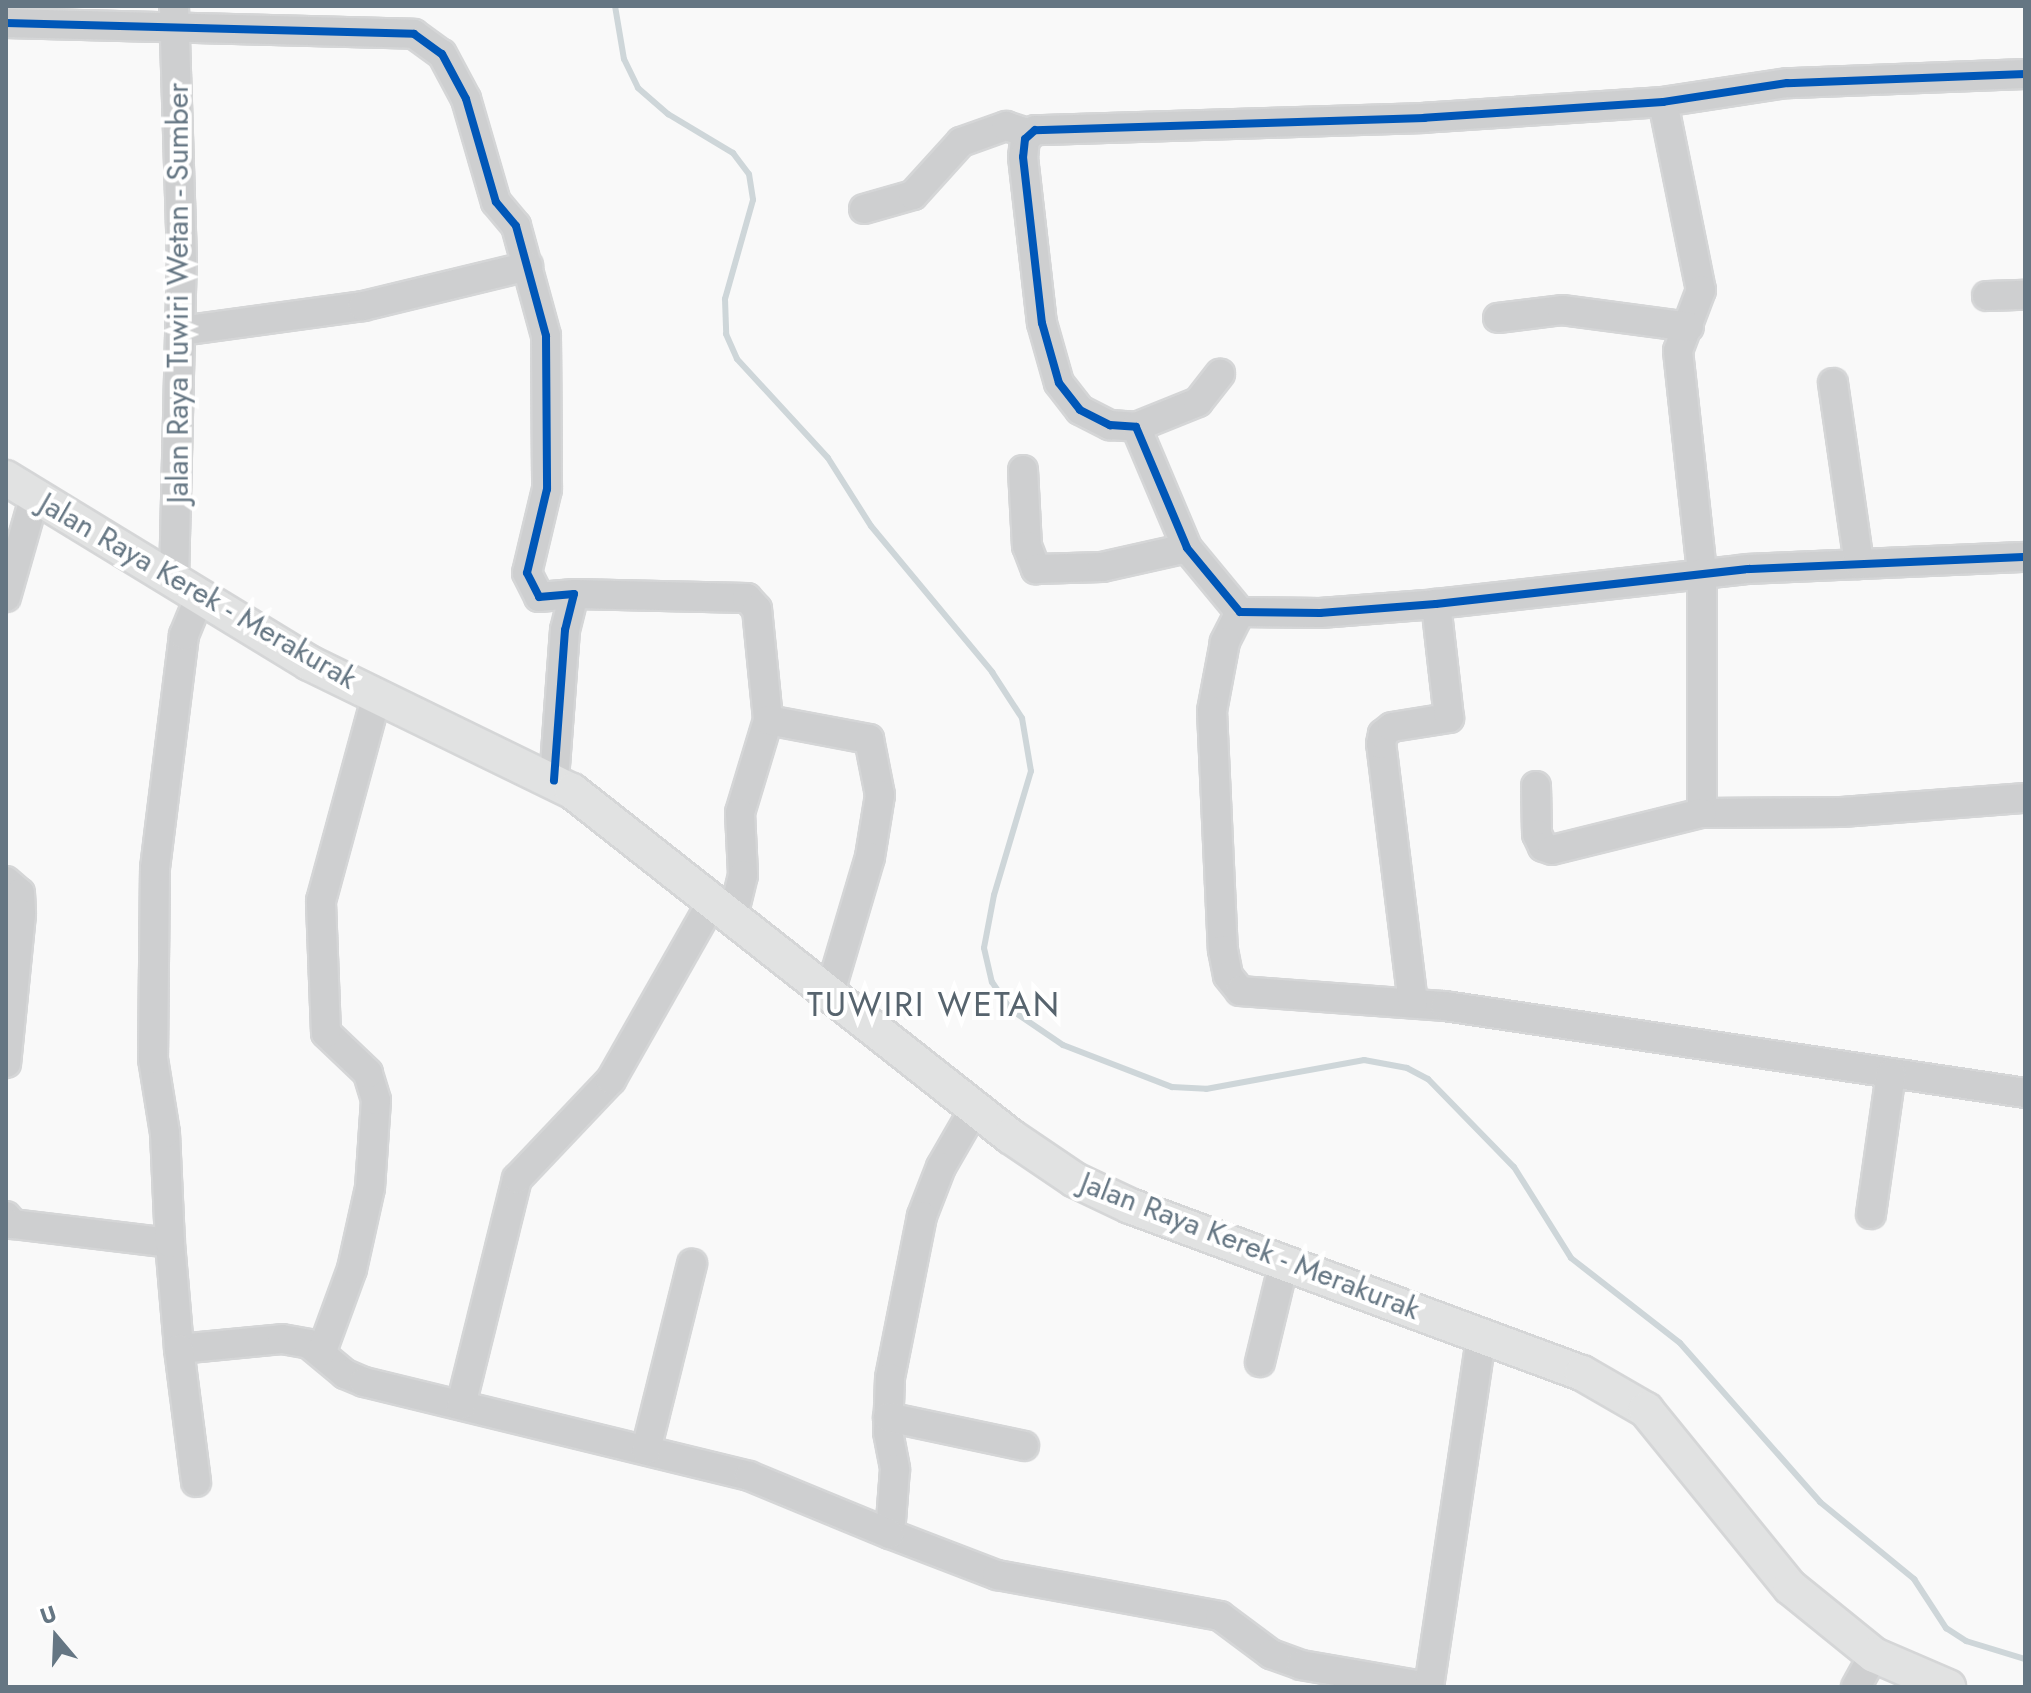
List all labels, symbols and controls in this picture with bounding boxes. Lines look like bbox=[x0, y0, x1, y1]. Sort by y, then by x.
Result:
street label: Jalan Raya Tuwiri Wetan - Sumber bbox=[160, 83, 196, 503]
street label: Jalan Raya Kerek - Merakurak bbox=[33, 485, 363, 697]
district label: TUWIRI WETAN bbox=[807, 985, 1061, 1025]
street label: Jalan Raya Kerek - Merakurak bbox=[1075, 1165, 1425, 1327]
north arrow bbox=[16, 1597, 96, 1677]
text: U bbox=[36, 1597, 61, 1632]

